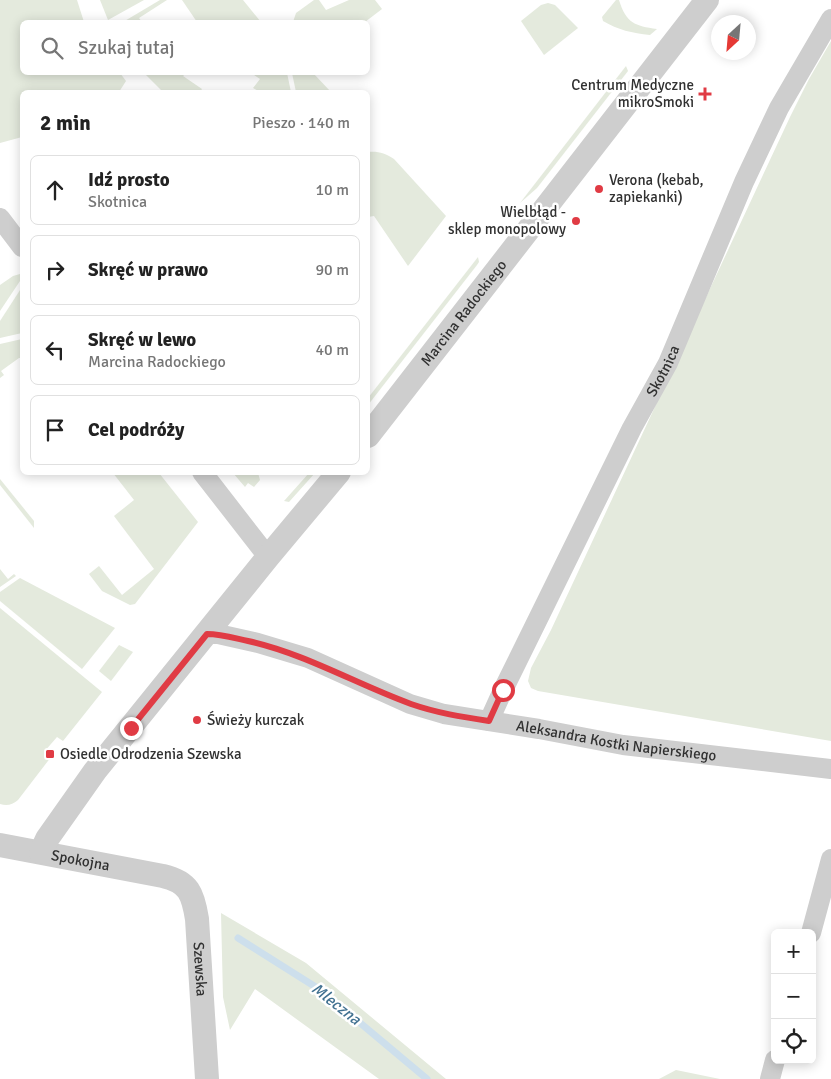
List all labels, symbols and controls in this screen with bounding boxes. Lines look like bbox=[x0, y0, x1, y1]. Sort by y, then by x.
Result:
north arrow bbox=[711, 15, 756, 60]
search box bbox=[20, 20, 370, 75]
icon: search bbox=[38, 34, 66, 62]
text: Szukaj tutaj bbox=[78, 36, 175, 60]
place label: Centrum Medyczne mikroSmoki bbox=[571, 76, 694, 111]
marker: Centrum Medyczne mikroSmoki bbox=[698, 87, 712, 101]
text: 2 min bbox=[40, 110, 91, 136]
text: Pieszo · 140 m bbox=[252, 113, 350, 133]
text: Idź prosto bbox=[88, 168, 170, 192]
place label: Verona (kebab, zapiekanki) bbox=[609, 171, 704, 206]
icon: ahead bbox=[41, 176, 69, 204]
text: 10 m bbox=[315, 180, 349, 200]
marker: Verona (kebab, zapiekanki) bbox=[593, 183, 605, 195]
text: Skotnica bbox=[88, 192, 147, 212]
place label: Wielbłąd - sklep monopolowy bbox=[448, 203, 566, 238]
marker: Wielbłąd - sklep monopolowy bbox=[570, 215, 582, 227]
icon: right bbox=[41, 256, 69, 284]
street label: Marcina Radockiego bbox=[417, 256, 511, 369]
text: Skręć w prawo bbox=[88, 258, 208, 282]
text: 90 m bbox=[315, 260, 349, 280]
text: Skręć w lewo bbox=[88, 328, 196, 352]
icon: left bbox=[41, 336, 69, 364]
text: 40 m bbox=[315, 340, 349, 360]
street label: Skotnica bbox=[642, 343, 683, 400]
text: Marcina Radockiego bbox=[88, 352, 226, 372]
icon: arrive bbox=[41, 416, 69, 444]
text: Cel podróży bbox=[88, 418, 184, 442]
route start bbox=[492, 679, 515, 702]
place label: Świeży kurczak bbox=[207, 710, 305, 729]
marker: Świeży kurczak bbox=[191, 714, 203, 726]
route end bbox=[120, 717, 143, 740]
street label: Aleksandra Kostki Napierskiego bbox=[515, 717, 718, 765]
place label: Osiedle Odrodzenia Szewska bbox=[60, 745, 242, 763]
marker: Osiedle Odrodzenia Szewska bbox=[44, 748, 56, 760]
street label: Spokojna bbox=[50, 846, 111, 875]
map controls bbox=[771, 929, 816, 1064]
button: + bbox=[771, 929, 816, 974]
street label: Szewska bbox=[189, 941, 211, 997]
button: − bbox=[771, 974, 816, 1019]
water label: Mleczna bbox=[307, 979, 365, 1030]
button: locate bbox=[771, 1019, 816, 1064]

